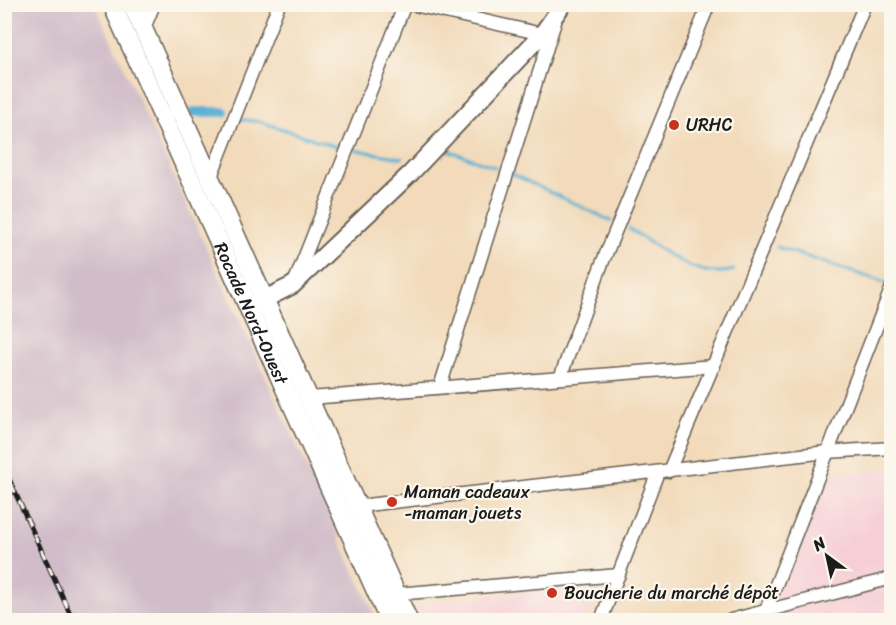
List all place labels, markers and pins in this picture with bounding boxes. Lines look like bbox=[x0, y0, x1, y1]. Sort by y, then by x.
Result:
place label: URHC bbox=[686, 109, 733, 141]
marker: URHC bbox=[667, 118, 681, 132]
place label: Maman cadeaux -maman jouets bbox=[404, 476, 530, 529]
marker: Maman cadeaux -maman jouets bbox=[385, 495, 399, 509]
place label: Boucherie du marché dépôt bbox=[564, 577, 779, 609]
marker: Boucherie du marché dépôt bbox=[545, 586, 559, 600]

